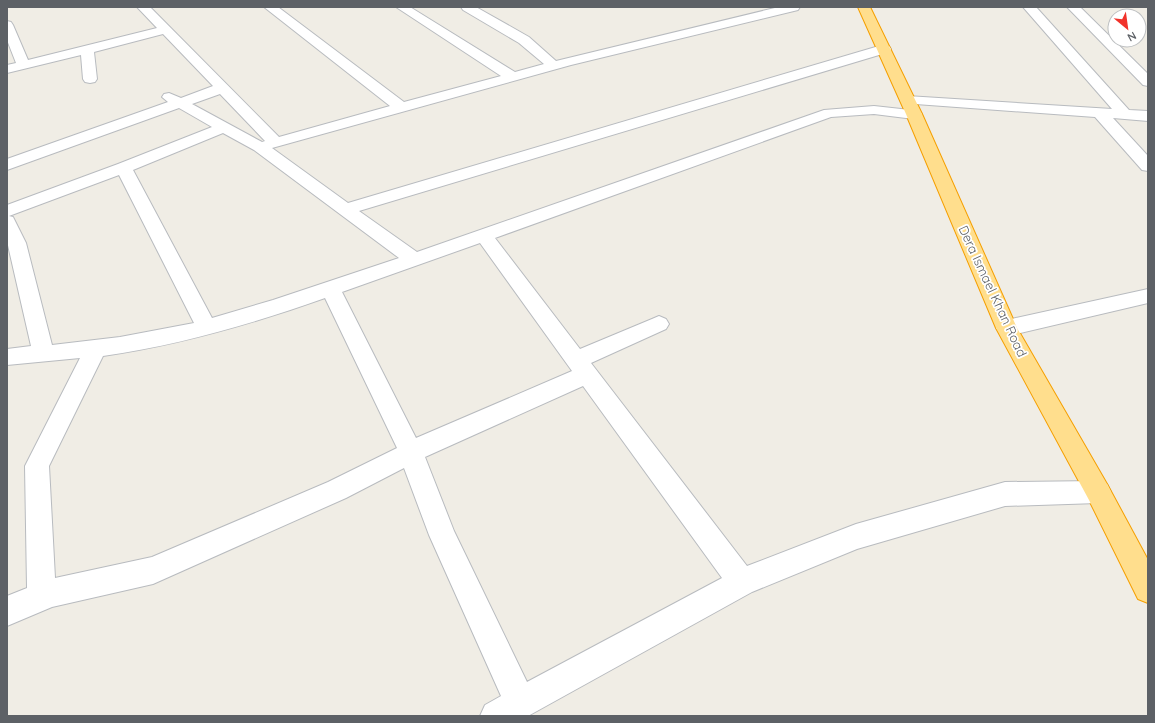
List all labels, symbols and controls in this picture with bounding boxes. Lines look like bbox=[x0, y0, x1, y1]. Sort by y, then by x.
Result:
north arrow bbox=[1107, 8, 1147, 48]
text: N bbox=[1125, 29, 1139, 45]
street label: Dera Ismael Khan Road bbox=[955, 223, 1031, 359]

